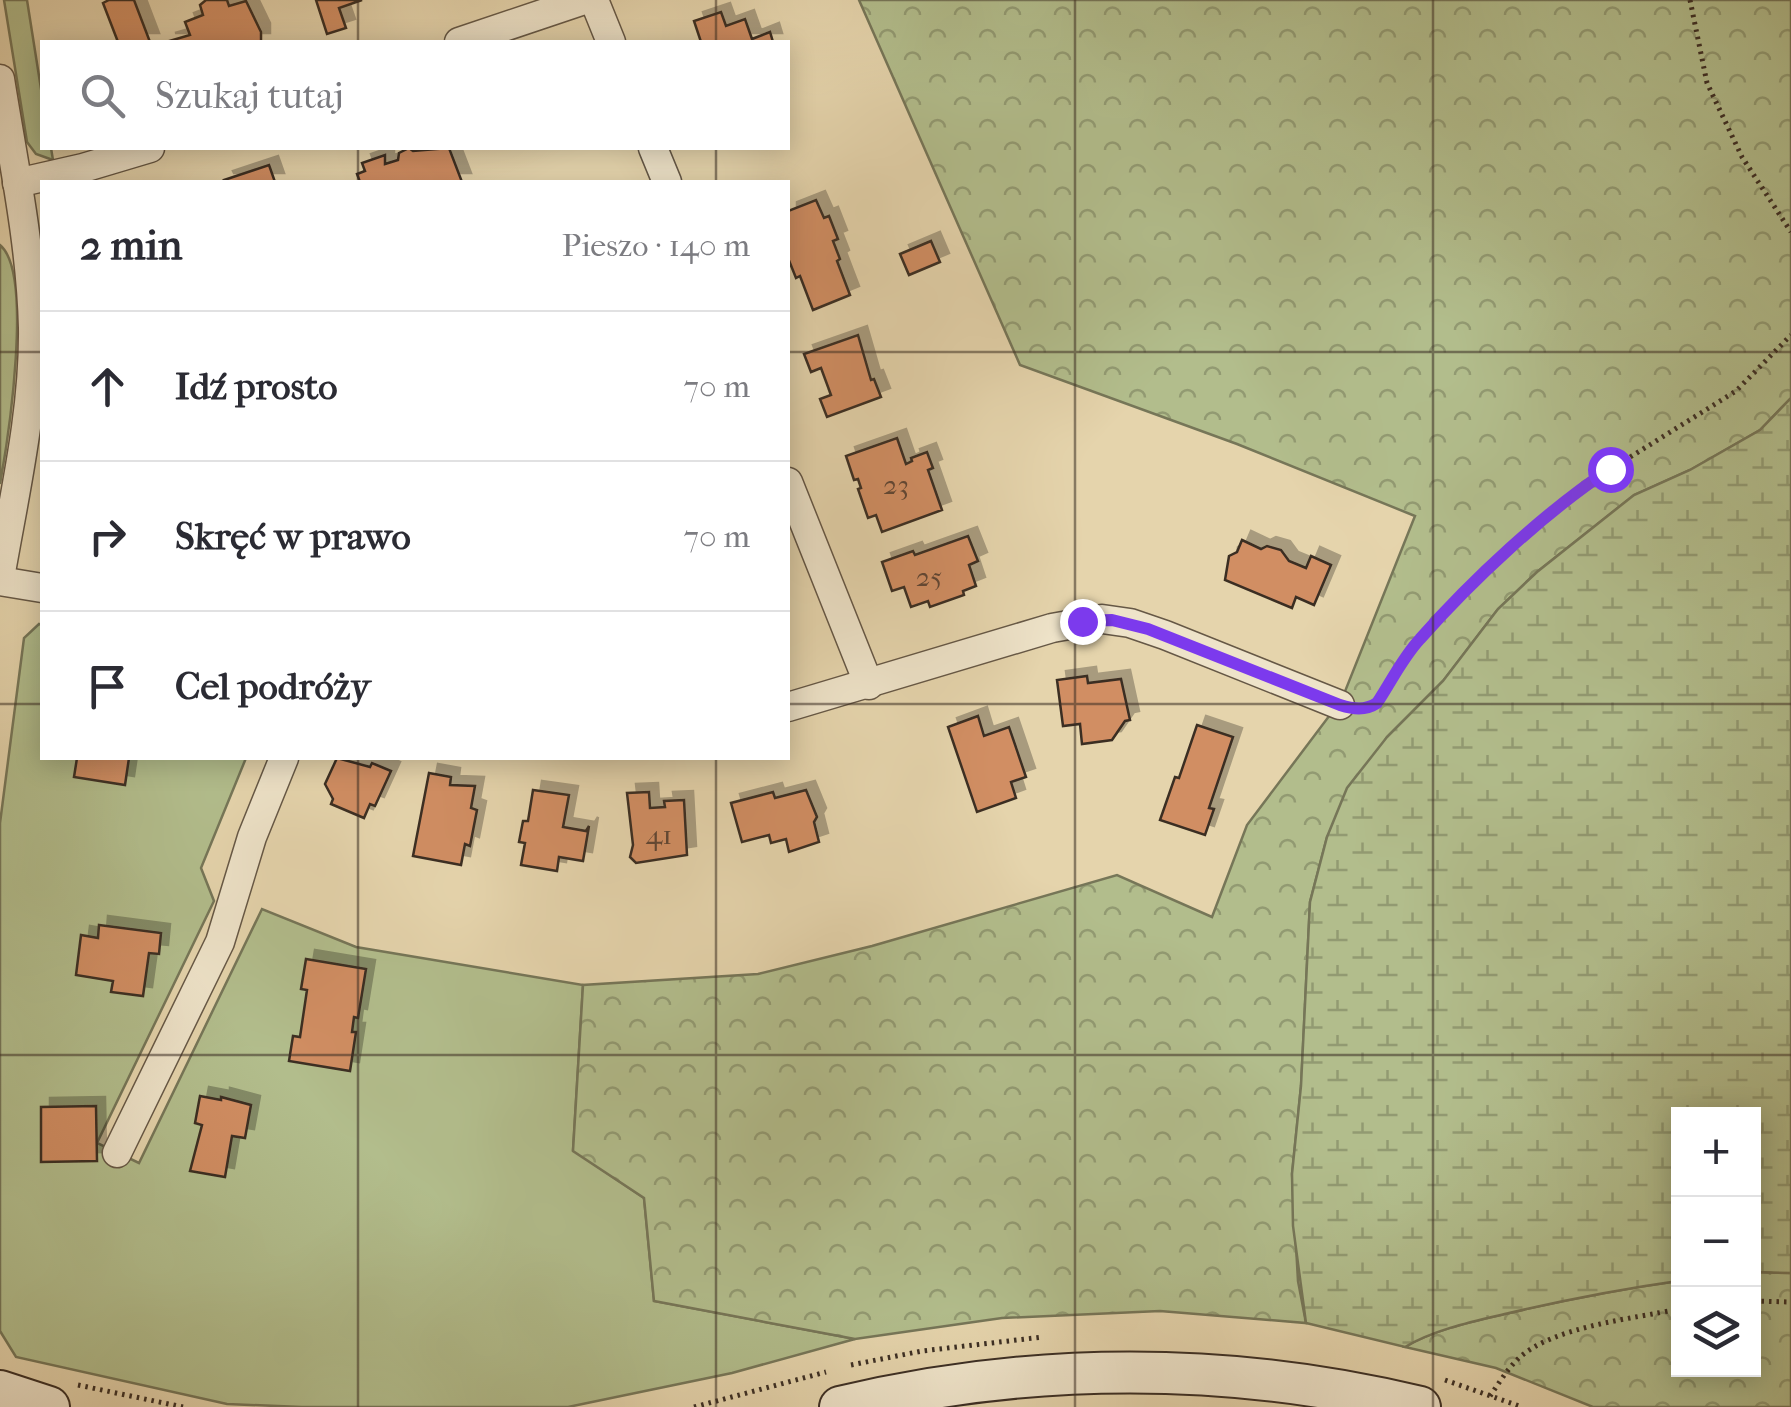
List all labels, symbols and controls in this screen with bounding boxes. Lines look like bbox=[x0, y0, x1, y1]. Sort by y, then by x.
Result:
search box bbox=[40, 40, 790, 150]
icon: search bbox=[75, 68, 130, 123]
text: Szukaj tutaj bbox=[155, 73, 344, 118]
text: 2 min bbox=[80, 221, 182, 270]
text: Pieszo · 140 m bbox=[562, 227, 750, 264]
icon: ahead bbox=[80, 359, 135, 414]
text: Idź prosto bbox=[175, 364, 338, 409]
text: 70 m bbox=[684, 368, 750, 405]
route start bbox=[1588, 447, 1634, 493]
house number: 23 bbox=[883, 468, 909, 501]
icon: right bbox=[80, 509, 135, 564]
text: Skręć w prawo bbox=[175, 514, 411, 559]
text: 70 m bbox=[684, 518, 750, 555]
house number: 25 bbox=[916, 560, 942, 593]
route end bbox=[1060, 599, 1106, 645]
icon: arrive bbox=[80, 659, 135, 714]
text: Cel podróży bbox=[175, 664, 371, 709]
house number: 41 bbox=[646, 818, 672, 851]
map controls bbox=[1671, 1107, 1761, 1377]
button: + bbox=[1671, 1107, 1761, 1197]
button: − bbox=[1671, 1197, 1761, 1287]
button: layers bbox=[1671, 1287, 1761, 1377]

